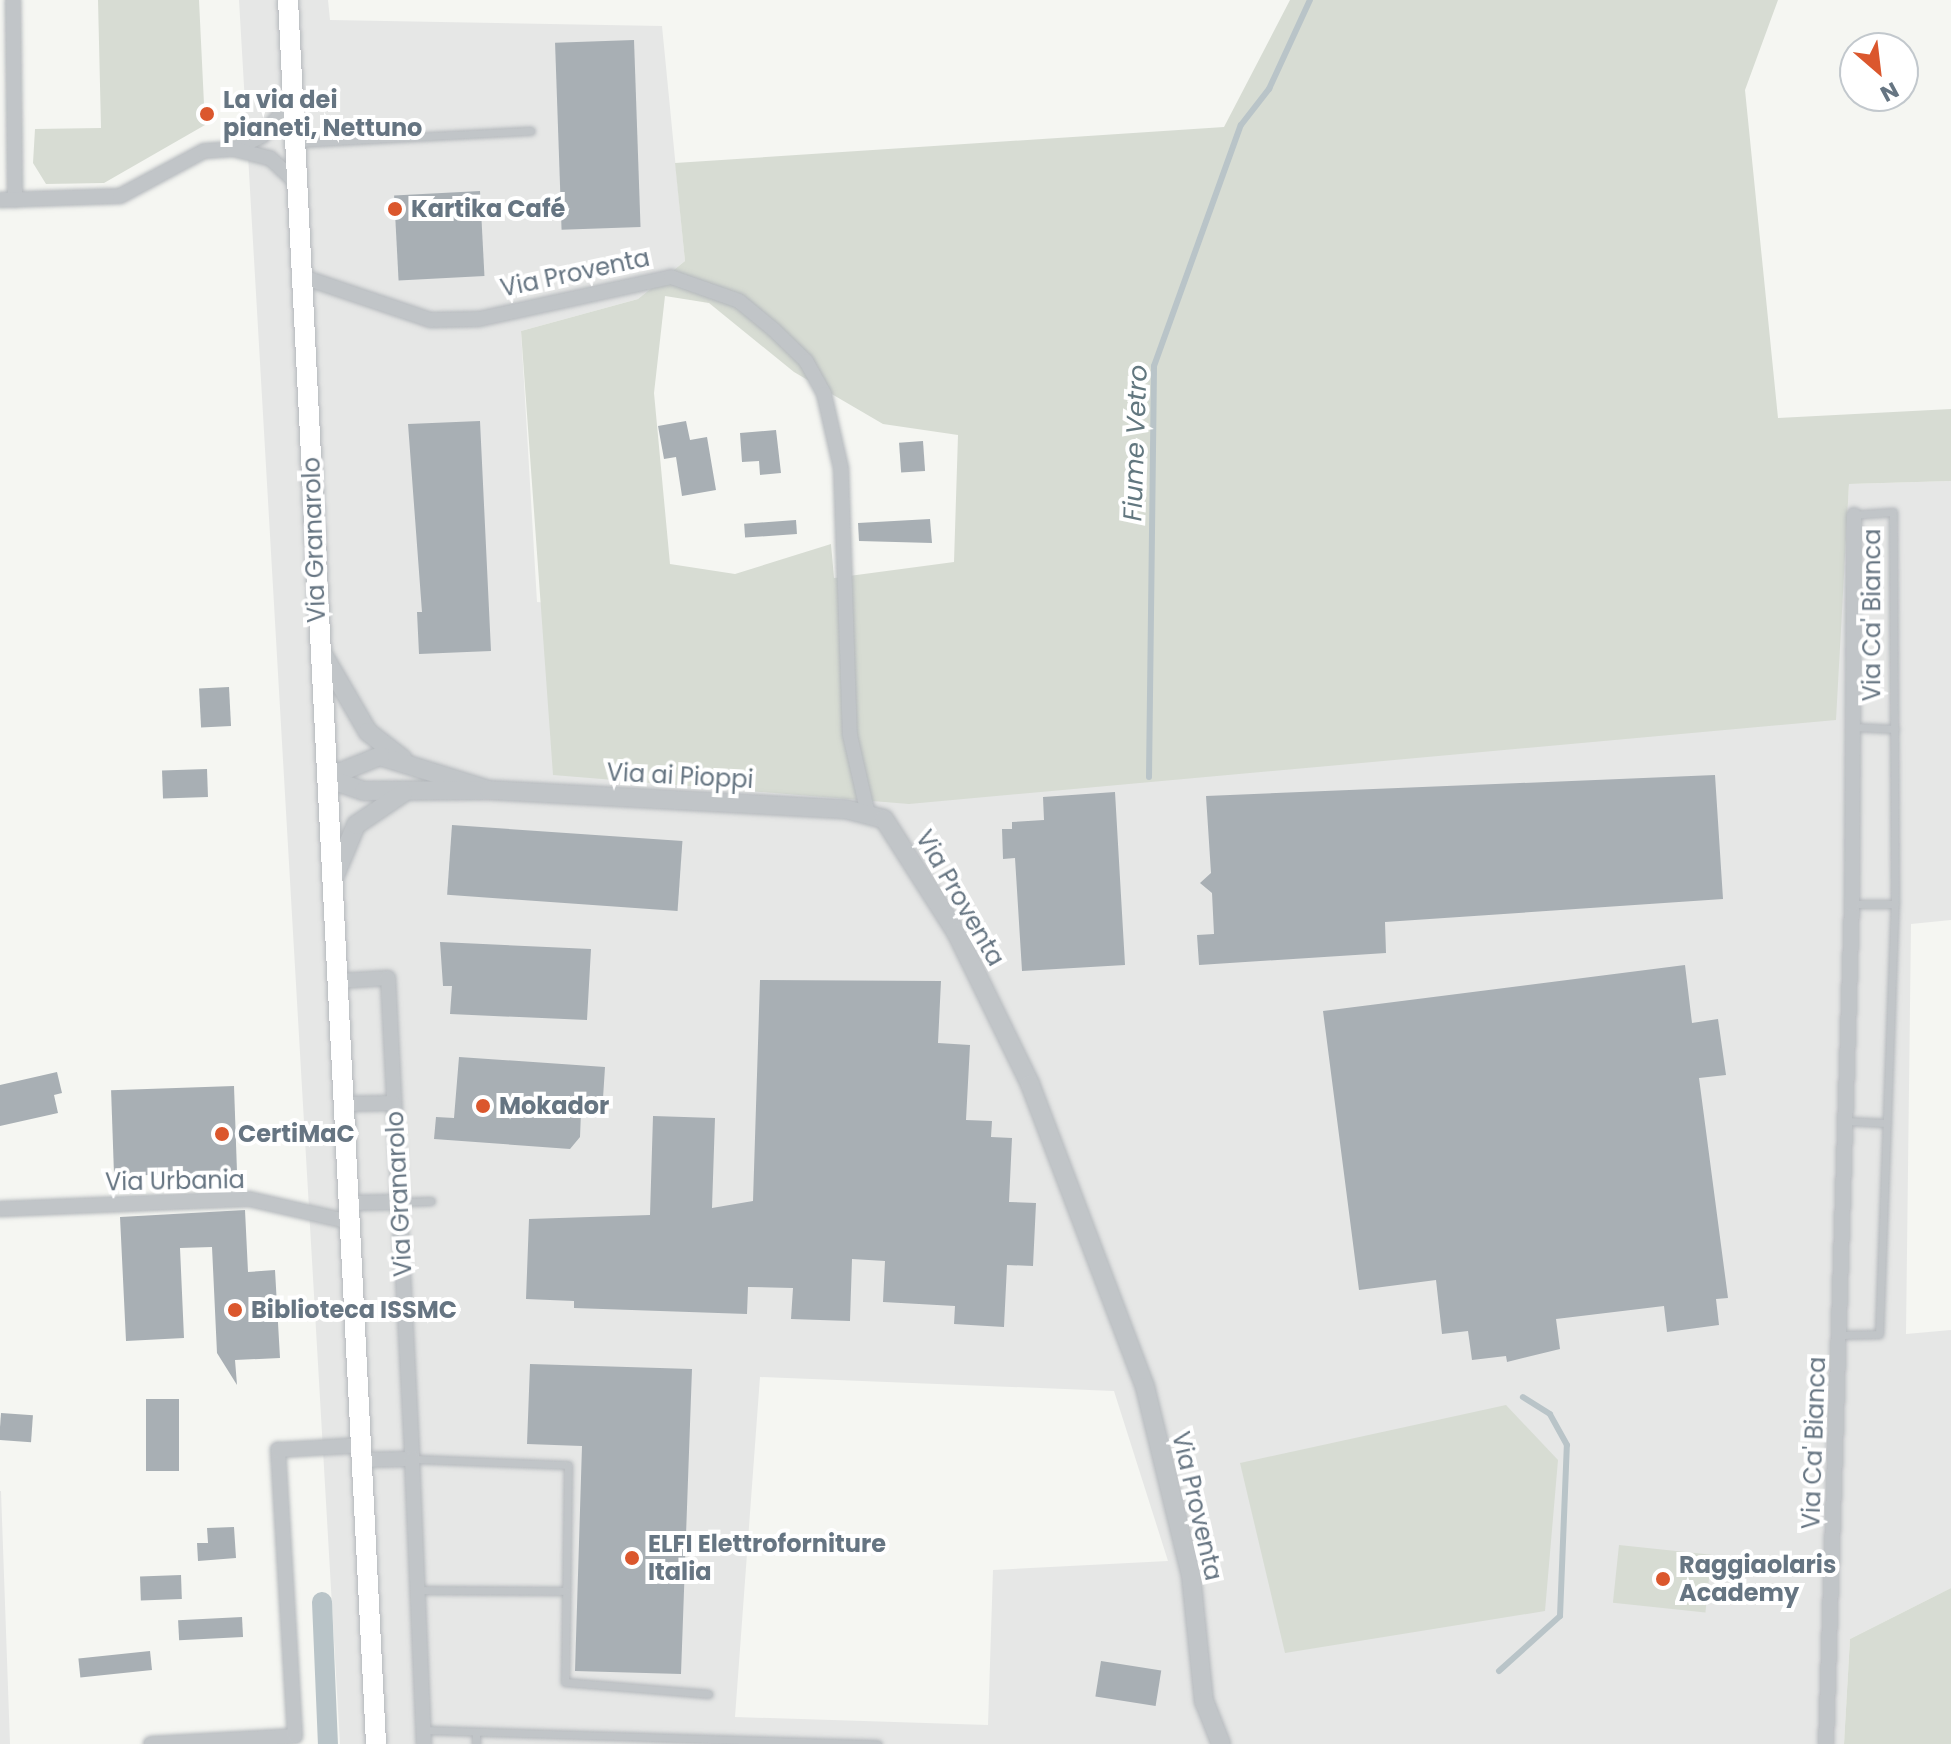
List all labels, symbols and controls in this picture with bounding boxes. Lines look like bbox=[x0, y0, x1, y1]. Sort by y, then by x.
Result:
north arrow bbox=[1839, 32, 1919, 112]
text: N bbox=[1875, 74, 1904, 109]
place label: La via dei pianeti, Nettuno bbox=[223, 86, 422, 142]
marker: La via dei pianeti, Nettuno bbox=[198, 105, 216, 123]
place label: Kartika Café bbox=[411, 195, 565, 223]
marker: Kartika Café bbox=[386, 200, 404, 218]
street label: Via Proventa bbox=[498, 243, 652, 303]
water label: Fiume Vetro bbox=[1118, 364, 1154, 522]
street label: Via Granarolo bbox=[297, 457, 331, 623]
street label: Via Ca' Bianca bbox=[1858, 529, 1886, 701]
street label: Via ai Pioppi bbox=[606, 758, 754, 794]
street label: Via Proventa bbox=[910, 825, 1010, 971]
place label: Mokador bbox=[499, 1092, 609, 1120]
marker: Mokador bbox=[474, 1097, 492, 1115]
street label: Via Granarolo bbox=[380, 1110, 418, 1278]
place label: CertiMaC bbox=[238, 1120, 355, 1148]
marker: CertiMaC bbox=[213, 1125, 231, 1143]
street label: Via Urbania bbox=[105, 1165, 245, 1197]
place label: Biblioteca ISSMC bbox=[251, 1296, 457, 1324]
marker: Biblioteca ISSMC bbox=[226, 1301, 244, 1319]
street label: Via Ca' Bianca bbox=[1797, 1356, 1831, 1530]
street label: Via Proventa bbox=[1166, 1429, 1228, 1583]
place label: ELFI Elettroforniture Italia bbox=[648, 1530, 886, 1586]
marker: ELFI Elettroforniture Italia bbox=[623, 1549, 641, 1567]
place label: Raggiaolaris Academy bbox=[1679, 1551, 1836, 1607]
marker: Raggiaolaris Academy bbox=[1654, 1570, 1672, 1588]

